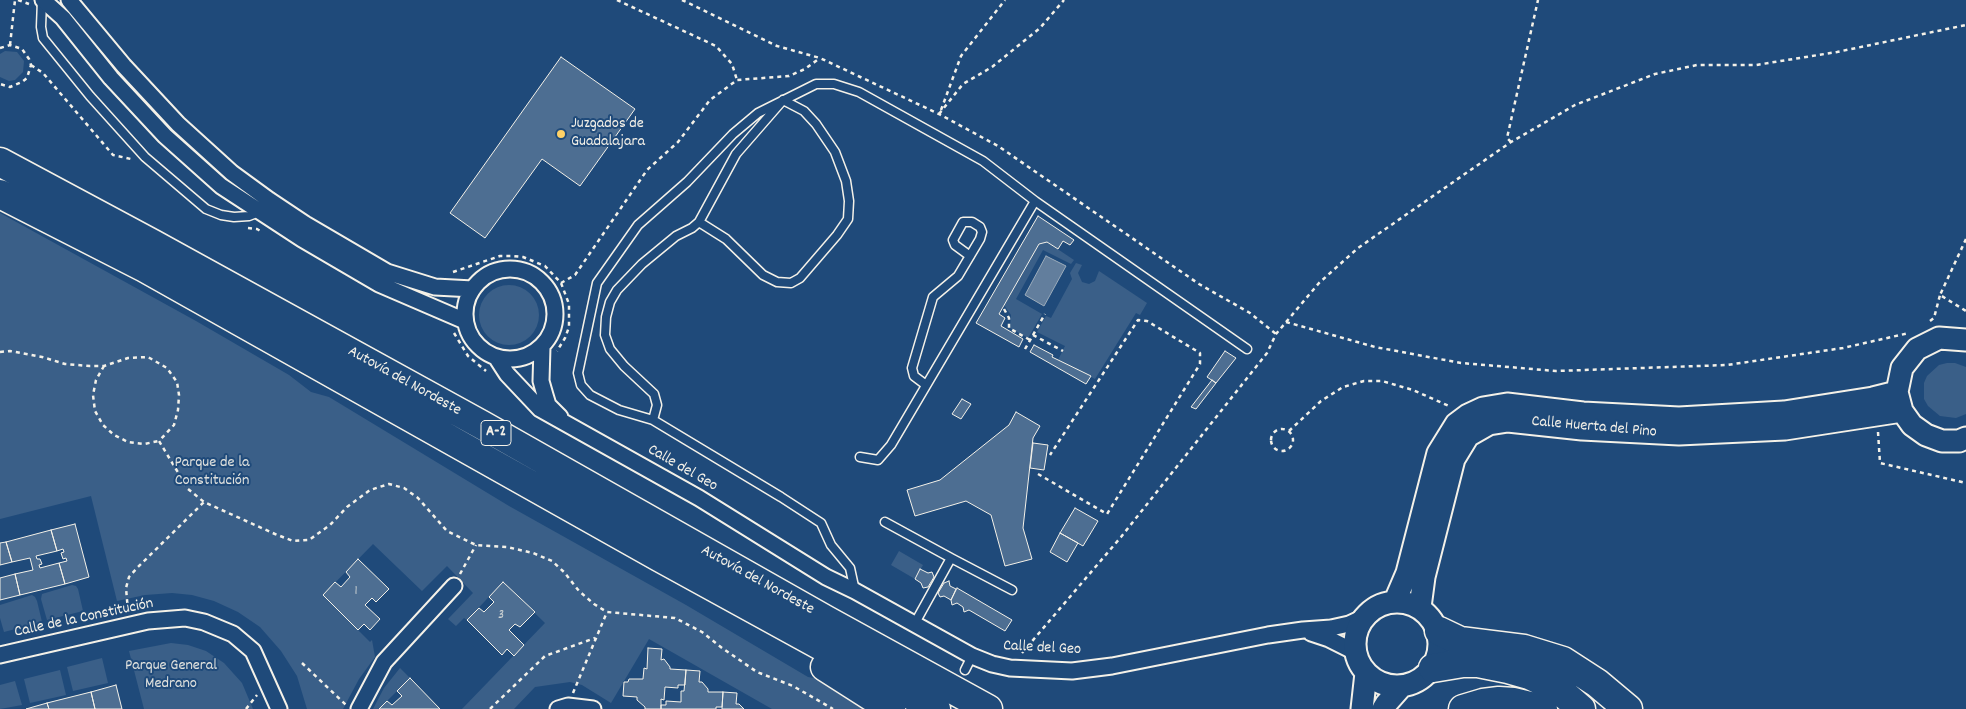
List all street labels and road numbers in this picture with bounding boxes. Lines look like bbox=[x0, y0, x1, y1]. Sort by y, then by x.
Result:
street label: Autovía del Nordeste bbox=[344, 343, 464, 421]
street label: Calle Huerta del Pino bbox=[1531, 413, 1657, 443]
road number: A-2 bbox=[481, 420, 511, 446]
street label: Calle del Geo bbox=[643, 441, 721, 497]
street label: Autovía del Nordeste bbox=[697, 542, 817, 620]
street label: Calle de la Constitución bbox=[13, 595, 155, 643]
street label: Calle del Geo bbox=[1003, 637, 1081, 661]

